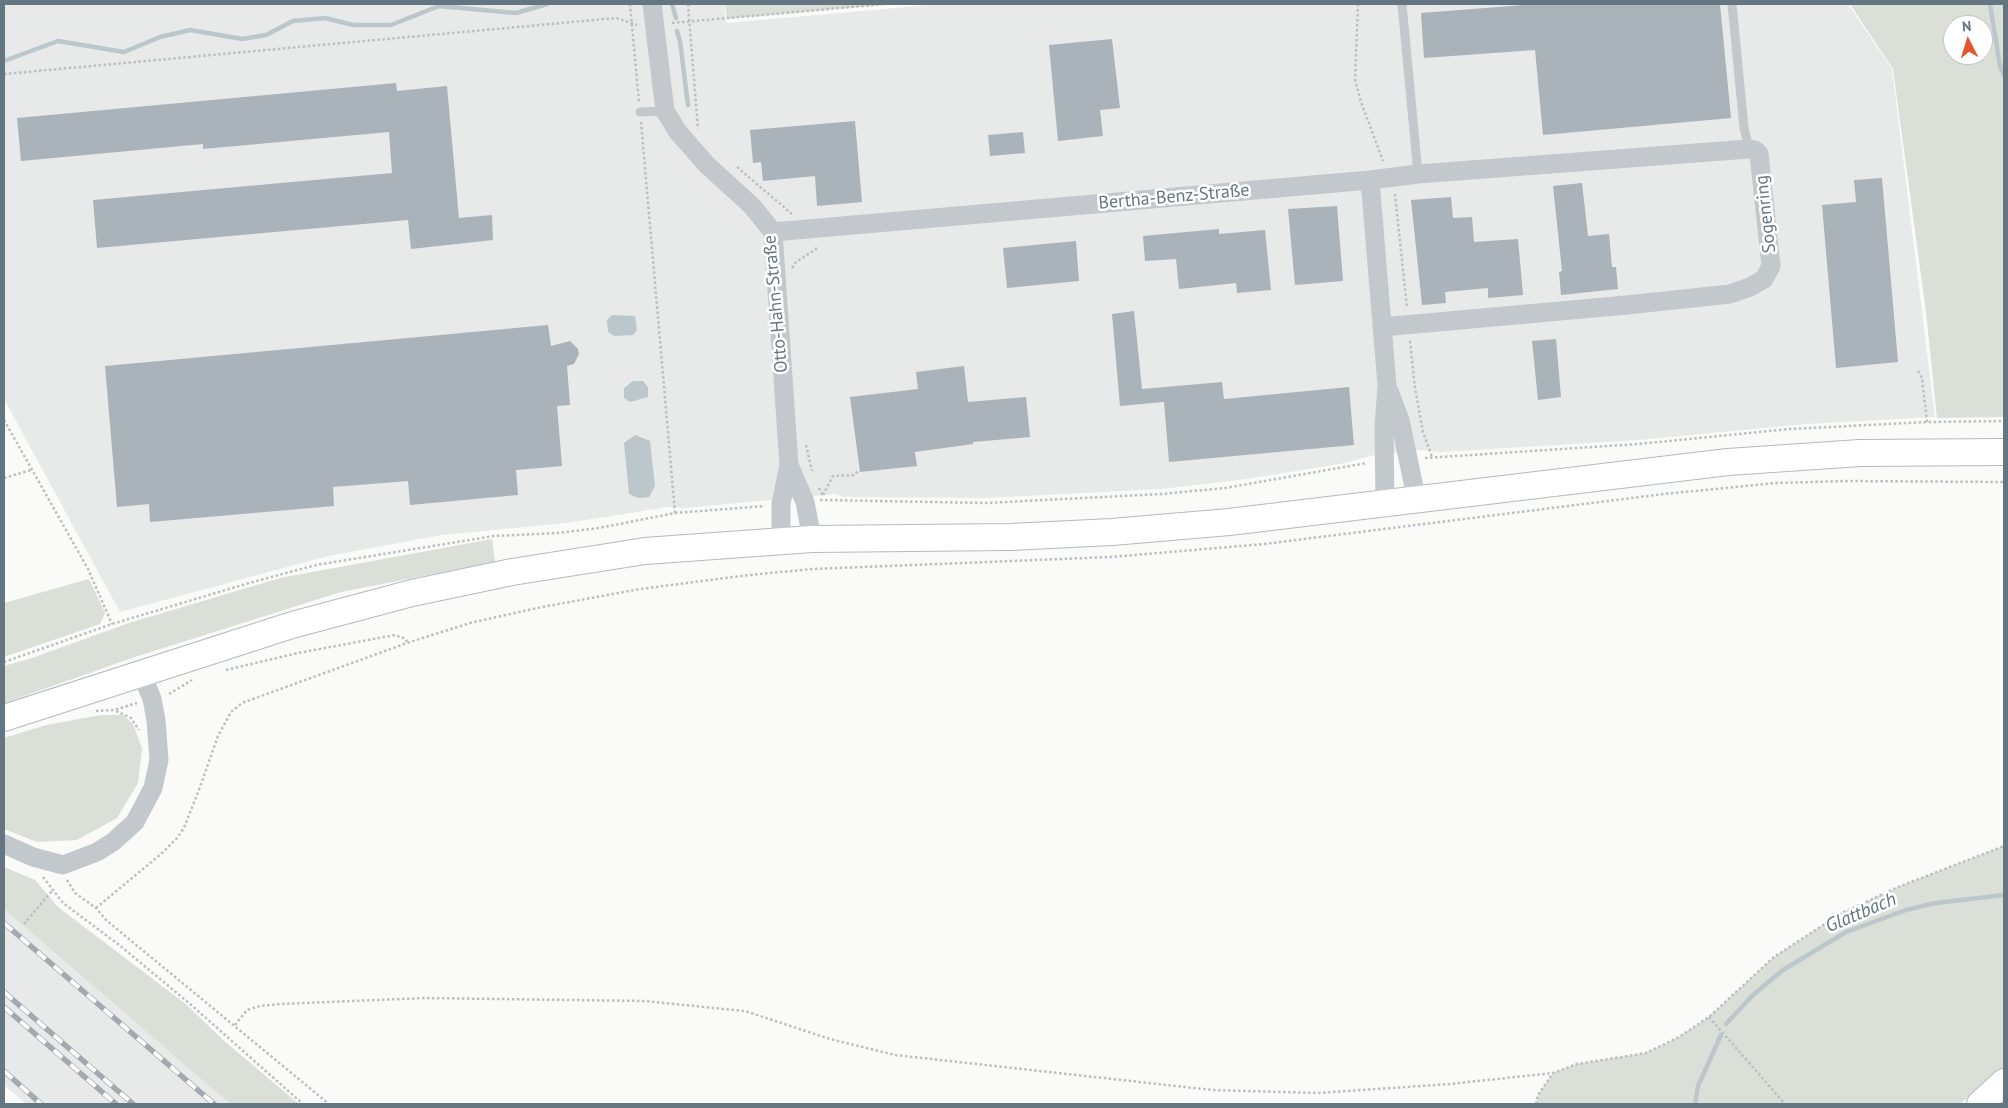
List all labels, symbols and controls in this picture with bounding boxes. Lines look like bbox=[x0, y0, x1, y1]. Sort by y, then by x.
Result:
north arrow bbox=[1943, 15, 1993, 65]
text: N bbox=[1961, 17, 1972, 35]
street label: Sogenring bbox=[1751, 174, 1781, 254]
street label: Bertha-Benz-Straße bbox=[1098, 180, 1250, 214]
street label: Otto-Hahn-Straße bbox=[759, 234, 793, 374]
water label: Glattbach bbox=[1822, 888, 1900, 938]

